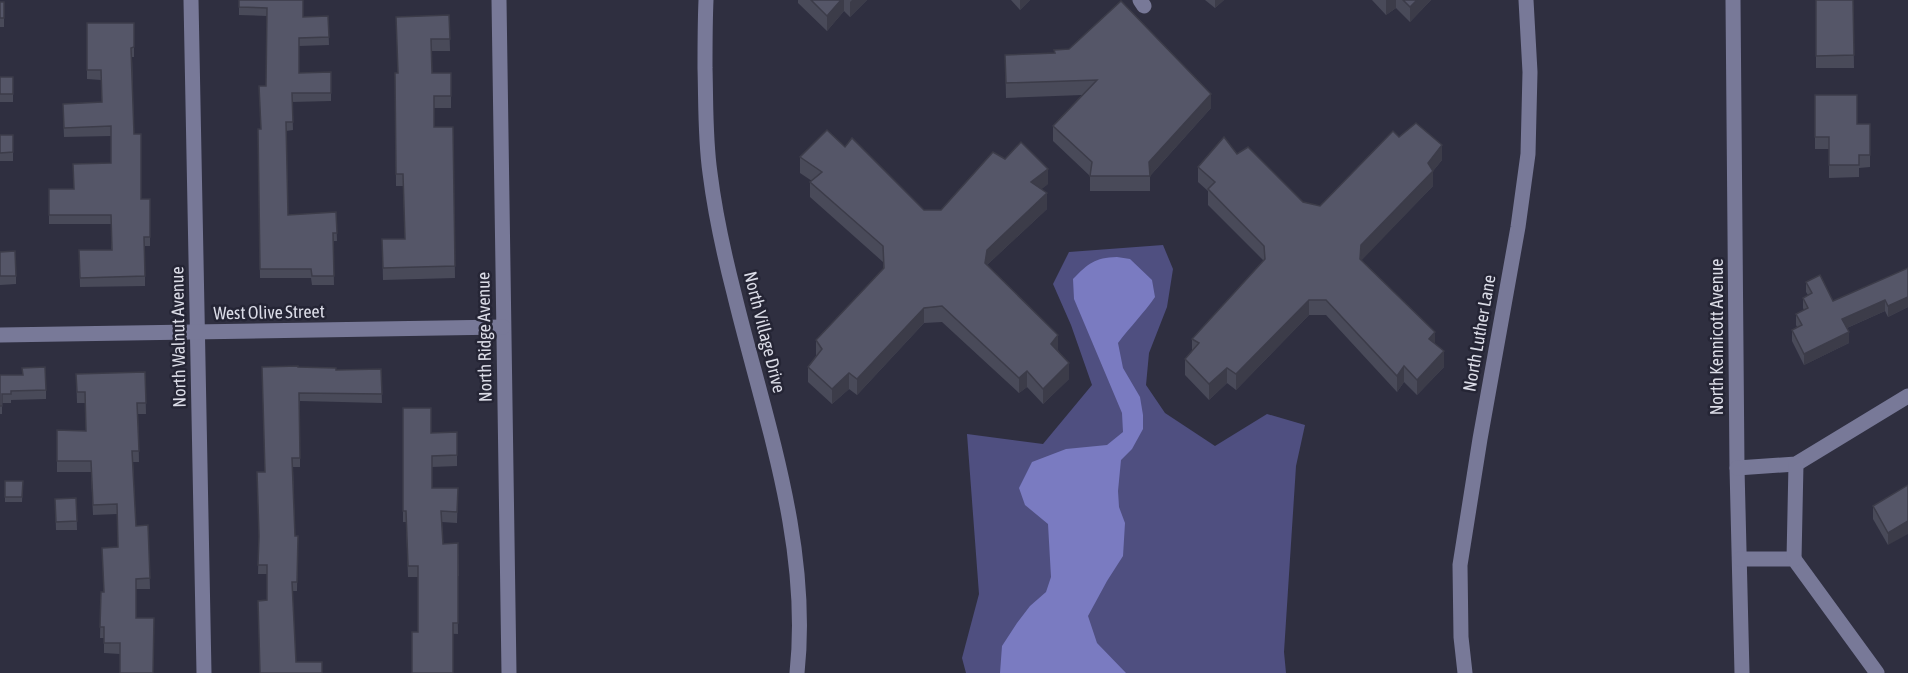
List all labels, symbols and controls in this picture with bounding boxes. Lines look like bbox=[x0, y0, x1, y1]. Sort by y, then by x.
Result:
street label: North Kennicott Avenue bbox=[1706, 259, 1727, 415]
street label: North Walnut Avenue bbox=[166, 266, 190, 408]
street label: North Village Drive bbox=[740, 269, 790, 395]
street label: North Ridge Avenue bbox=[472, 272, 496, 402]
street label: North Luther Lane bbox=[1458, 273, 1500, 393]
street label: West Olive Street bbox=[213, 301, 325, 323]

